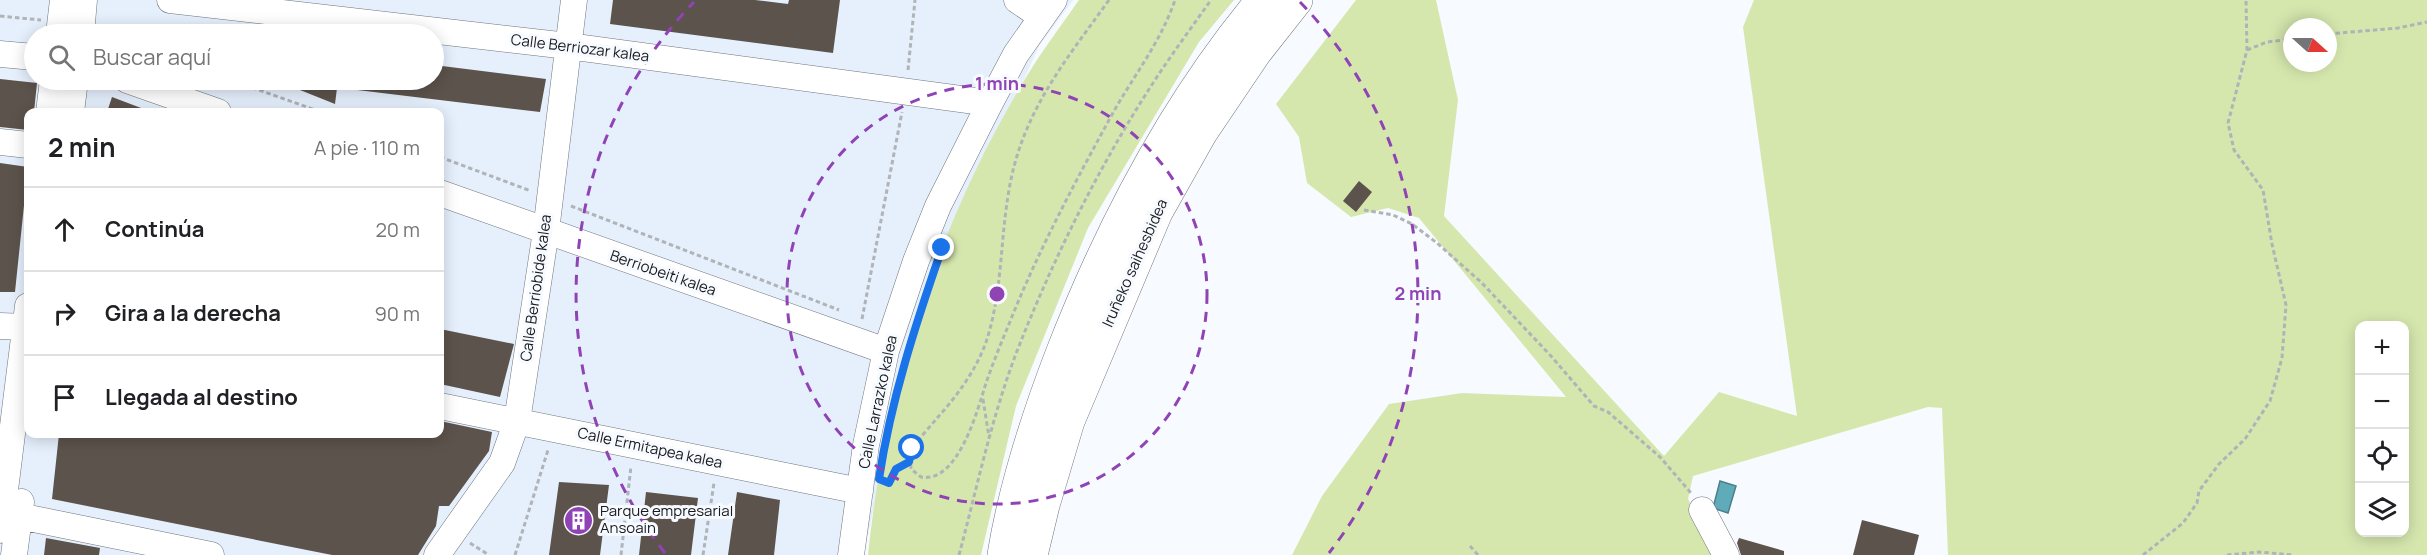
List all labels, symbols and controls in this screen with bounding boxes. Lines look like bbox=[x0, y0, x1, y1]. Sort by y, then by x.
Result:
north arrow bbox=[2283, 18, 2337, 72]
search box bbox=[24, 24, 444, 90]
street label: Calle Berriozar kalea bbox=[510, 29, 650, 66]
icon: search bbox=[45, 41, 78, 74]
text: Buscar aquí bbox=[93, 42, 211, 72]
text: 1 min bbox=[975, 71, 1019, 95]
text: 2 min bbox=[48, 129, 116, 165]
text: A pie · 110 m bbox=[314, 134, 420, 161]
street label: Iruñeko saihesbidea bbox=[1097, 195, 1172, 330]
icon: ahead bbox=[48, 213, 81, 246]
street label: Calle Berriobide kalea bbox=[515, 213, 556, 363]
text: Continúa bbox=[105, 214, 205, 244]
text: 20 m bbox=[375, 216, 420, 243]
route end bbox=[928, 234, 954, 260]
street label: Berriobeiti kalea bbox=[607, 245, 719, 301]
text: 2 min bbox=[1395, 281, 1441, 305]
centre of rings bbox=[987, 284, 1007, 304]
icon: right bbox=[48, 297, 81, 330]
text: Gira a la derecha bbox=[105, 298, 281, 328]
text: 90 m bbox=[374, 300, 420, 327]
map controls bbox=[2355, 321, 2409, 537]
button: + bbox=[2355, 321, 2409, 375]
street label: Calle Larrazko kalea bbox=[853, 333, 902, 471]
button: − bbox=[2355, 375, 2409, 429]
icon: arrive bbox=[48, 381, 81, 414]
text: Llegada al destino bbox=[105, 382, 298, 412]
street label: Calle Ermitapea kalea bbox=[576, 422, 724, 473]
button: locate bbox=[2355, 429, 2409, 483]
route start bbox=[898, 434, 924, 460]
button: layers bbox=[2355, 483, 2409, 537]
place label: Parque empresarial Ansoain bbox=[600, 500, 733, 538]
building icon: Parque empresarial Ansoain bbox=[563, 504, 595, 536]

